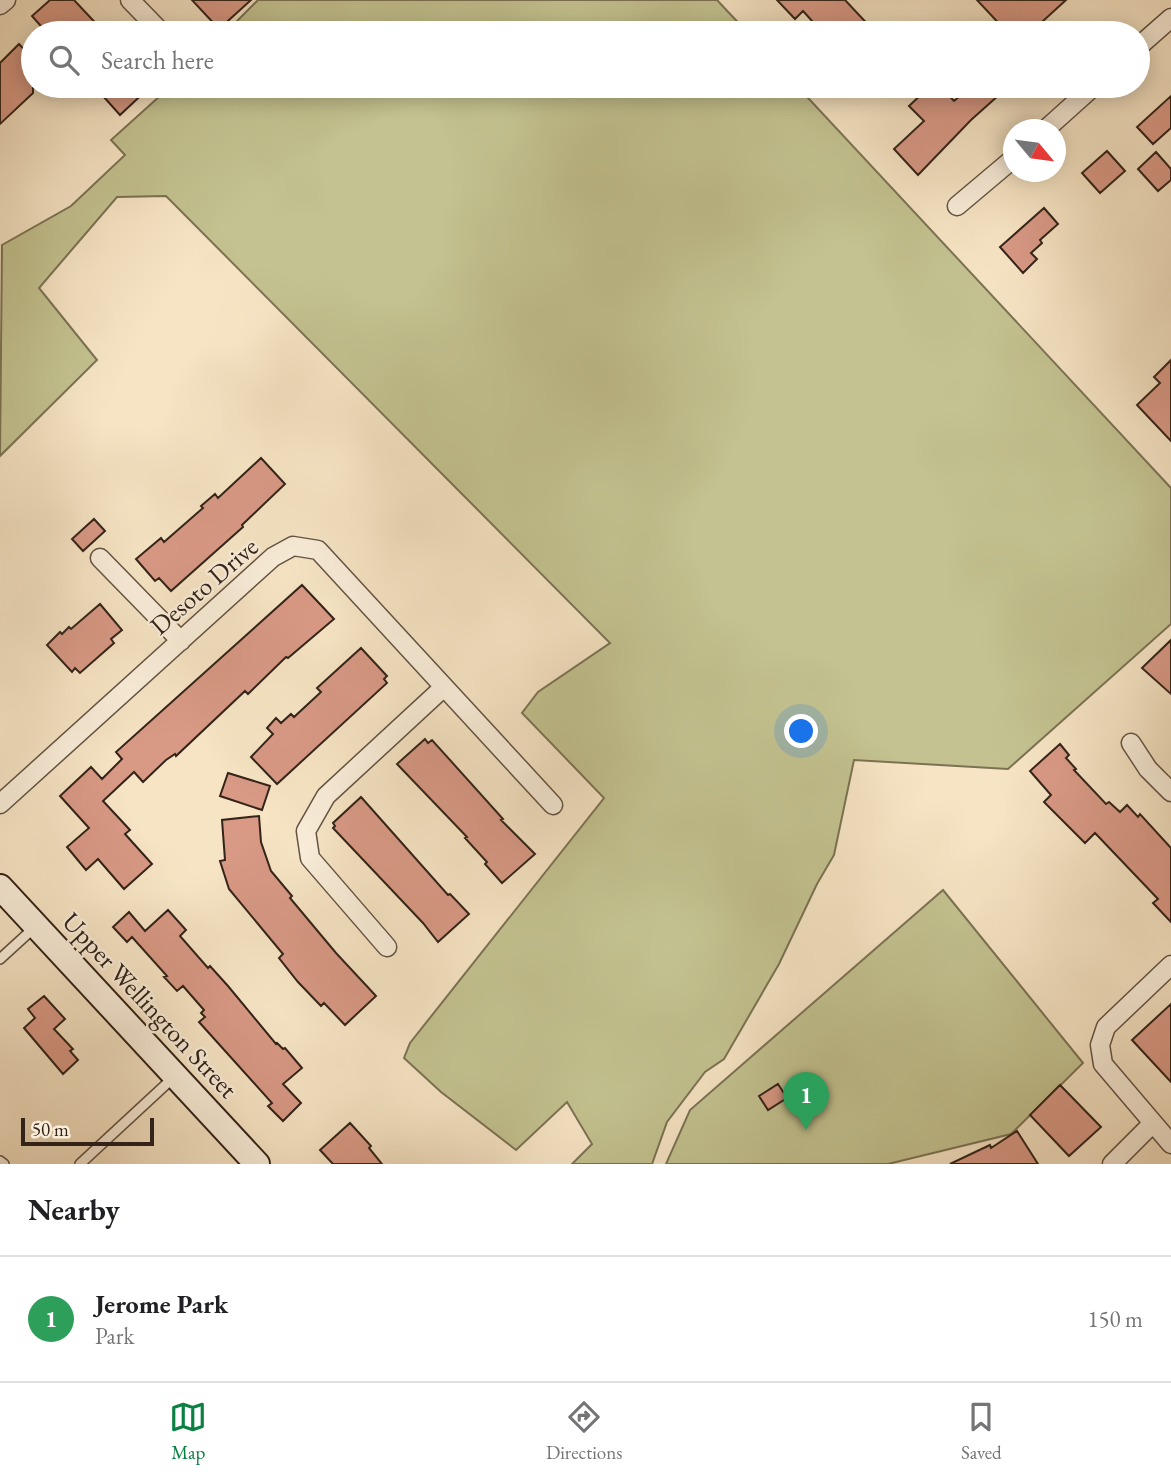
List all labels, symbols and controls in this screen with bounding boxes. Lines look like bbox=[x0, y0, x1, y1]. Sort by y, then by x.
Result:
search box bbox=[21, 21, 1150, 98]
icon: search bbox=[45, 41, 83, 79]
text: Search here bbox=[101, 43, 214, 77]
north arrow bbox=[1003, 119, 1066, 182]
street label: Desoto Drive bbox=[143, 530, 265, 642]
your location bbox=[784, 714, 818, 748]
street label: Upper Wellington Street bbox=[55, 905, 245, 1105]
pin: 1 bbox=[783, 1072, 829, 1130]
scale bar bbox=[21, 1115, 154, 1147]
text: 50 m bbox=[32, 1117, 69, 1142]
text: Nearby bbox=[28, 1190, 120, 1229]
text: Jerome Park bbox=[95, 1287, 228, 1321]
text: 1 bbox=[45, 1304, 57, 1334]
text: 150 m bbox=[1087, 1304, 1143, 1334]
text: Park bbox=[95, 1321, 134, 1351]
tab: Map bbox=[169, 1398, 207, 1465]
tab: Directions bbox=[546, 1398, 622, 1465]
tab: Saved bbox=[961, 1398, 1002, 1465]

